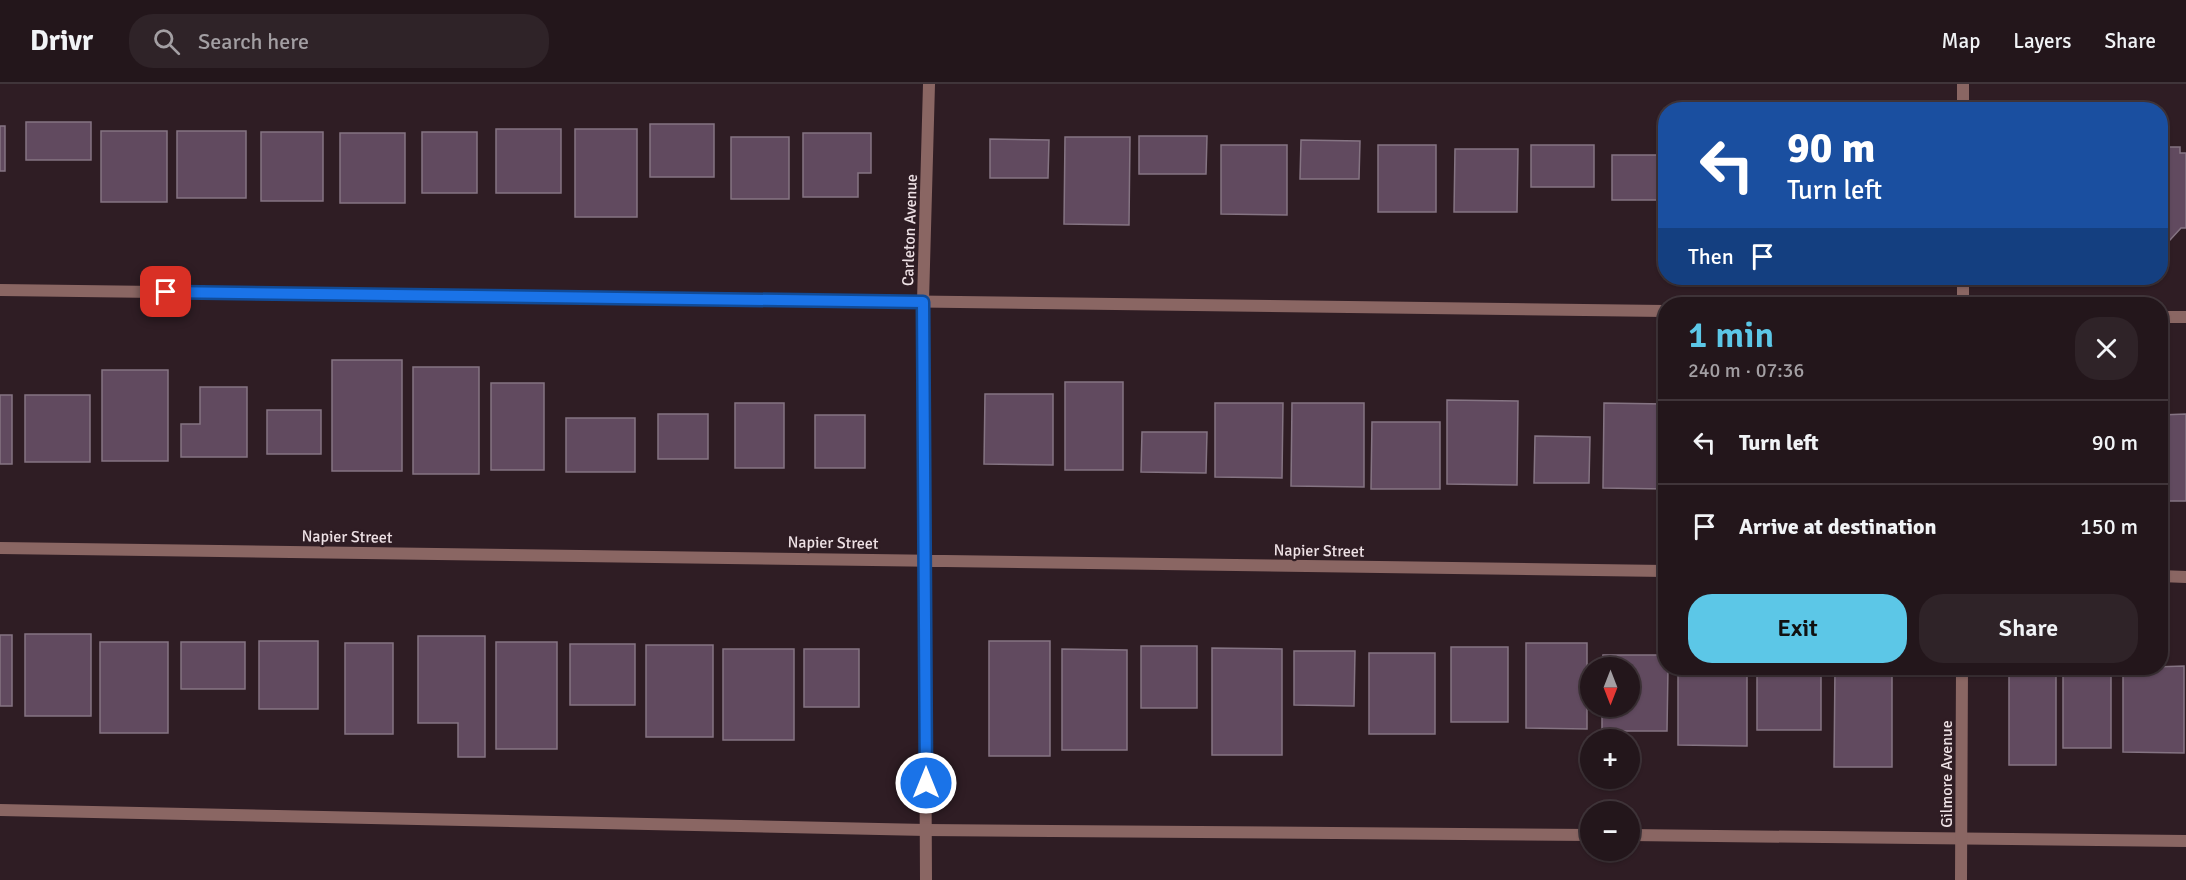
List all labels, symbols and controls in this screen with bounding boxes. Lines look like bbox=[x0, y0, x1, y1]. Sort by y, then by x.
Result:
search box bbox=[129, 14, 549, 68]
text: Drivr bbox=[30, 24, 93, 58]
icon: search bbox=[150, 25, 183, 58]
text: Search here bbox=[198, 28, 309, 55]
text: Map bbox=[1942, 28, 1980, 54]
text: Layers bbox=[2013, 28, 2071, 54]
text: Share bbox=[2104, 28, 2156, 54]
text: 90 m bbox=[1787, 123, 1876, 174]
icon: left bbox=[1688, 126, 1766, 204]
street label: Carleton Avenue bbox=[898, 174, 922, 286]
text: Turn left bbox=[1787, 174, 1882, 207]
icon: arrive bbox=[1746, 240, 1779, 273]
text: Then bbox=[1688, 243, 1734, 270]
pin bbox=[140, 266, 191, 317]
icon: arrive bbox=[149, 275, 182, 308]
text: 1 min bbox=[1688, 313, 1774, 358]
button: close bbox=[2075, 317, 2138, 380]
text: 240 m · 07:36 bbox=[1688, 358, 1804, 383]
icon: left bbox=[1688, 426, 1721, 459]
text: Turn left bbox=[1739, 429, 1819, 456]
text: 90 m bbox=[2092, 429, 2138, 456]
icon: arrive bbox=[1688, 510, 1721, 543]
text: Arrive at destination bbox=[1739, 513, 1936, 540]
text: 150 m bbox=[2080, 513, 2138, 540]
street label: Napier Street bbox=[301, 526, 393, 548]
street label: Napier Street bbox=[787, 532, 879, 554]
street label: Napier Street bbox=[1273, 540, 1365, 562]
button: Exit bbox=[1688, 594, 1907, 663]
button: Share bbox=[1919, 594, 2138, 663]
north arrow bbox=[1580, 657, 1640, 717]
map controls bbox=[1580, 657, 1640, 861]
street label: Gilmore Avenue bbox=[1937, 720, 1957, 828]
button: + bbox=[1580, 729, 1640, 789]
position arrow bbox=[894, 751, 958, 815]
button: − bbox=[1580, 801, 1640, 861]

